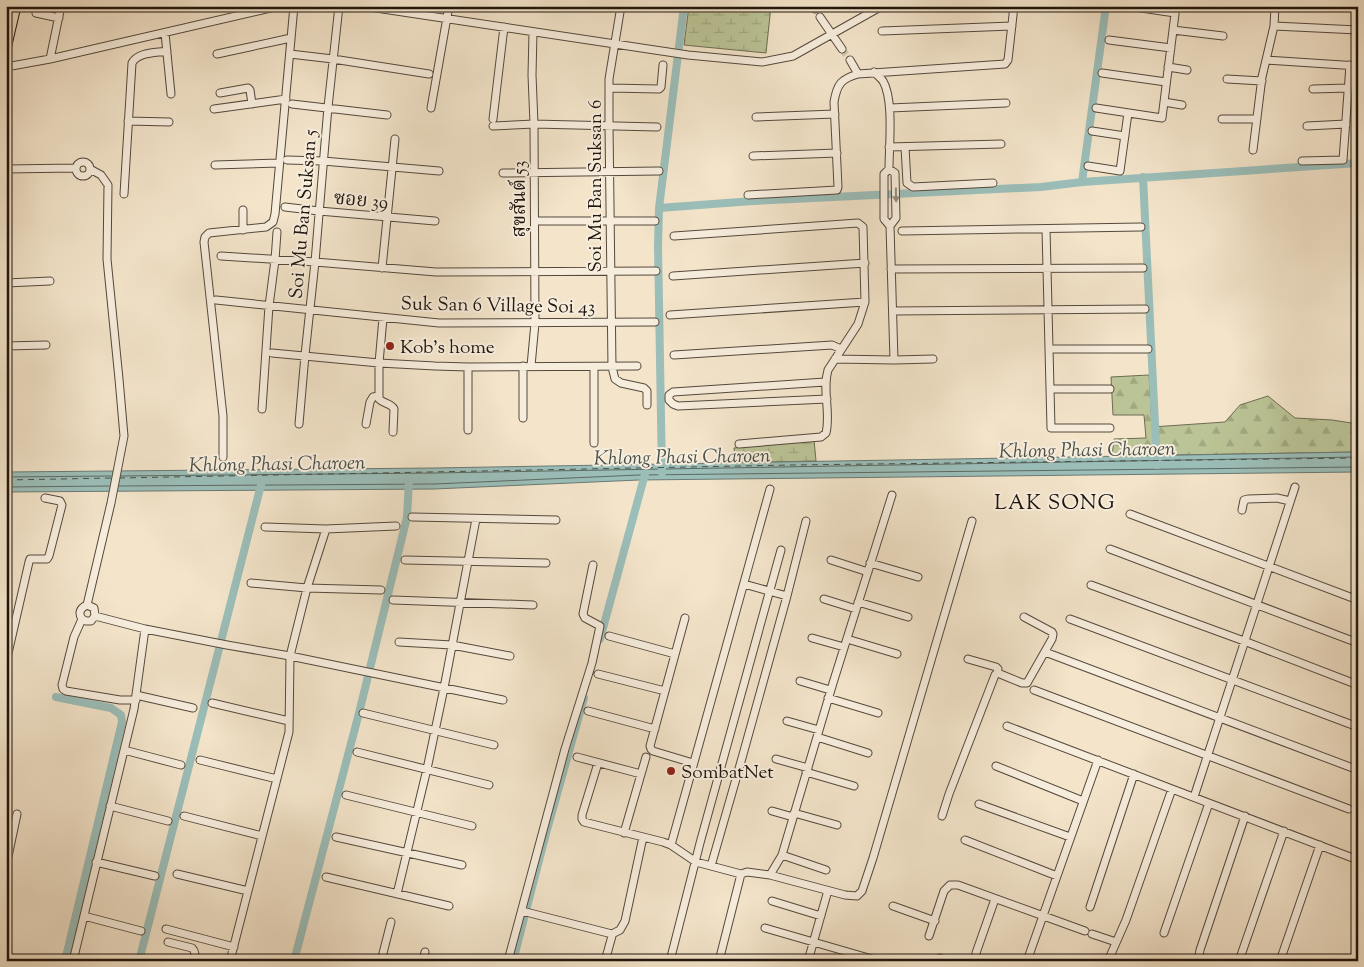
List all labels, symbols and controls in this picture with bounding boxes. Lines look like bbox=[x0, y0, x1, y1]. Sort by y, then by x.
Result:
street label: Soi Mu Ban Suksan 6 bbox=[583, 100, 610, 272]
street label: Soi Mu Ban Suksan 5 bbox=[284, 128, 325, 300]
street label: สุขสันต์ 53 bbox=[507, 161, 534, 237]
street label: ซอย 39 bbox=[332, 186, 389, 217]
one-way arrow bbox=[892, 188, 900, 204]
street label: Suk San 6 Village Soi 43 bbox=[400, 291, 596, 322]
place label: Kob's home bbox=[400, 335, 495, 362]
marker: Kob's home bbox=[384, 340, 396, 352]
water label: Khlong Phasi Charoen bbox=[998, 435, 1176, 468]
water label: Khlong Phasi Charoen bbox=[593, 442, 771, 475]
water label: Khlong Phasi Charoen bbox=[188, 449, 366, 482]
district label: LAK SONG bbox=[994, 489, 1116, 519]
place label: SombatNet bbox=[681, 760, 774, 787]
marker: SombatNet bbox=[665, 765, 677, 777]

